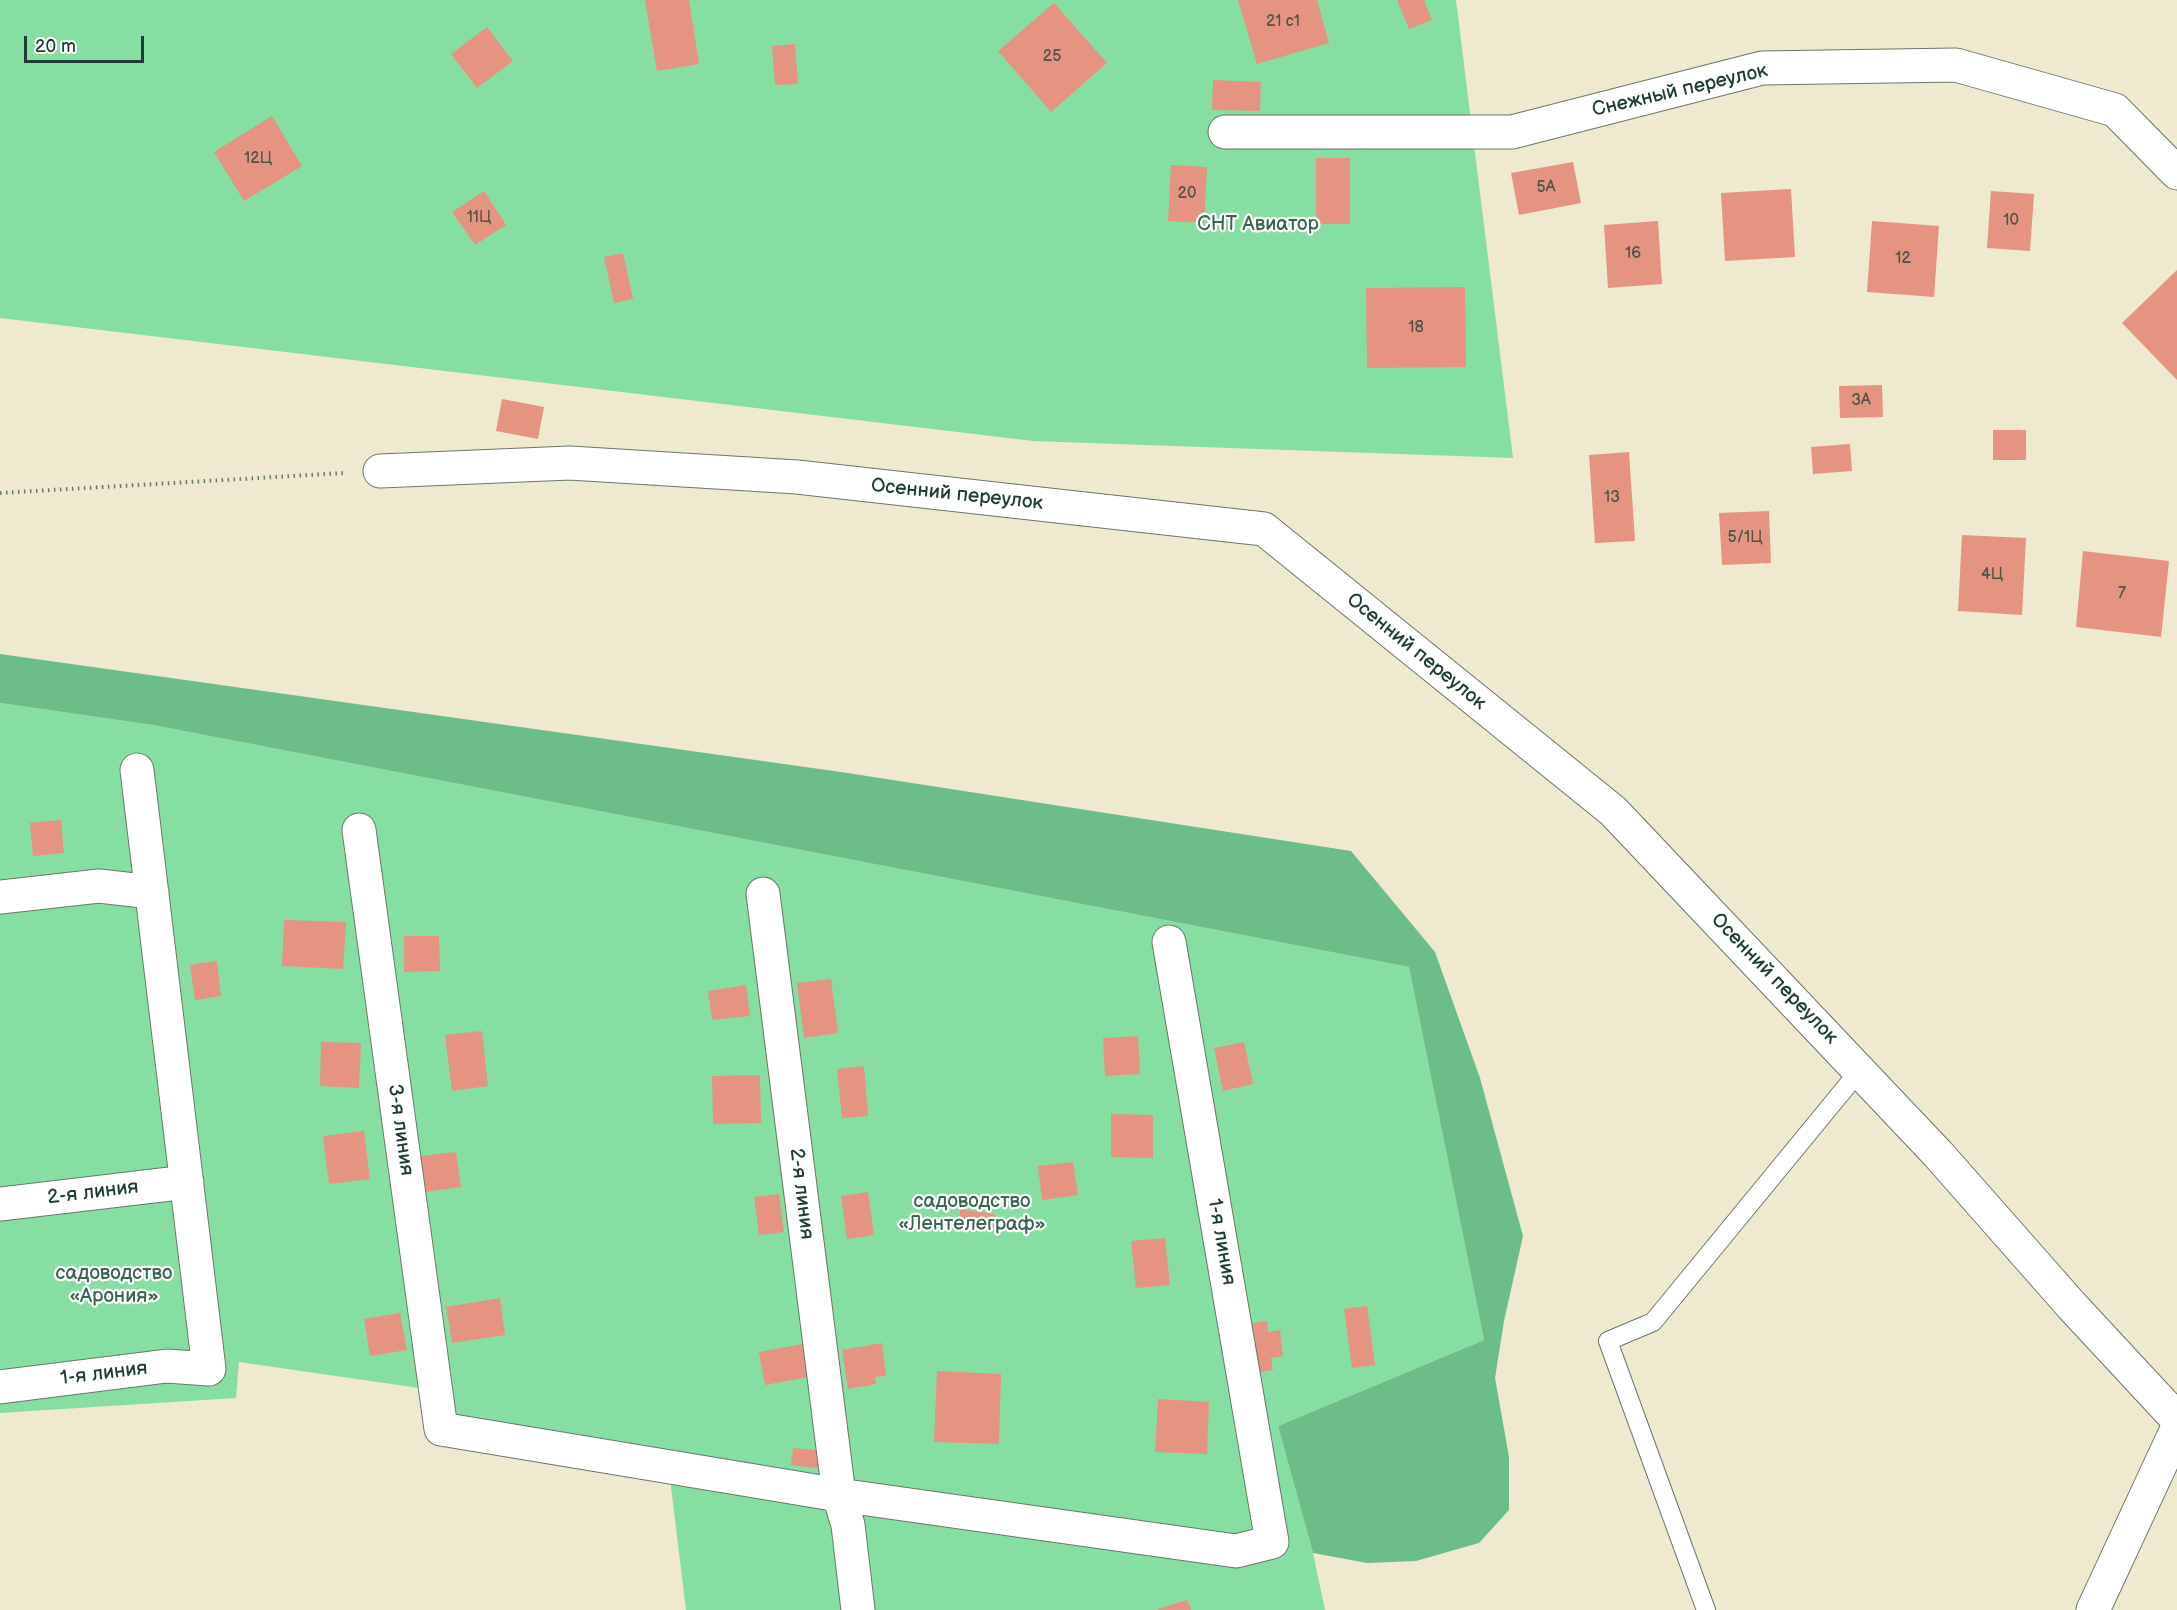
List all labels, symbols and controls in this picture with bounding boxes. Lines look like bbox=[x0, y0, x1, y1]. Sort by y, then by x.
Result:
house number: 21 с1 bbox=[1266, 12, 1300, 32]
scale bar bbox=[27, 24, 147, 62]
text: 20 m bbox=[35, 36, 76, 57]
house number: 25 bbox=[1043, 47, 1061, 67]
street label: Снежный переулок bbox=[1590, 59, 1770, 123]
house number: 12Ц bbox=[244, 149, 272, 169]
house number: 5А bbox=[1537, 178, 1555, 198]
house number: 20 bbox=[1178, 184, 1196, 204]
house number: 11Ц bbox=[467, 208, 491, 228]
house number: 10 bbox=[2003, 211, 2019, 231]
park label: СНТ Авиатор bbox=[1197, 213, 1319, 237]
house number: 16 bbox=[1625, 244, 1641, 264]
house number: 12 bbox=[1895, 249, 1911, 269]
house number: 18 bbox=[1408, 318, 1424, 338]
house number: 3А bbox=[1851, 391, 1871, 411]
street label: Осенний переулок bbox=[870, 474, 1044, 516]
house number: 13 bbox=[1604, 488, 1620, 508]
house number: 5/1Ц bbox=[1728, 528, 1762, 548]
house number: 4Ц bbox=[1981, 565, 2003, 585]
house number: 7 bbox=[2118, 584, 2126, 604]
street label: Осенний переулок bbox=[1341, 588, 1491, 716]
street label: Осенний переулок bbox=[1705, 909, 1843, 1049]
street label: 3-я линия bbox=[382, 1083, 418, 1177]
street label: 2-я линия bbox=[784, 1147, 818, 1241]
street label: 2-я линия bbox=[46, 1176, 140, 1210]
park label: садоводство «Лентелеграф» bbox=[898, 1190, 1046, 1237]
street label: 1-я линия bbox=[1202, 1197, 1240, 1287]
park label: садоводство «Арония» bbox=[56, 1262, 172, 1309]
street label: 1-я линия bbox=[59, 1357, 149, 1391]

